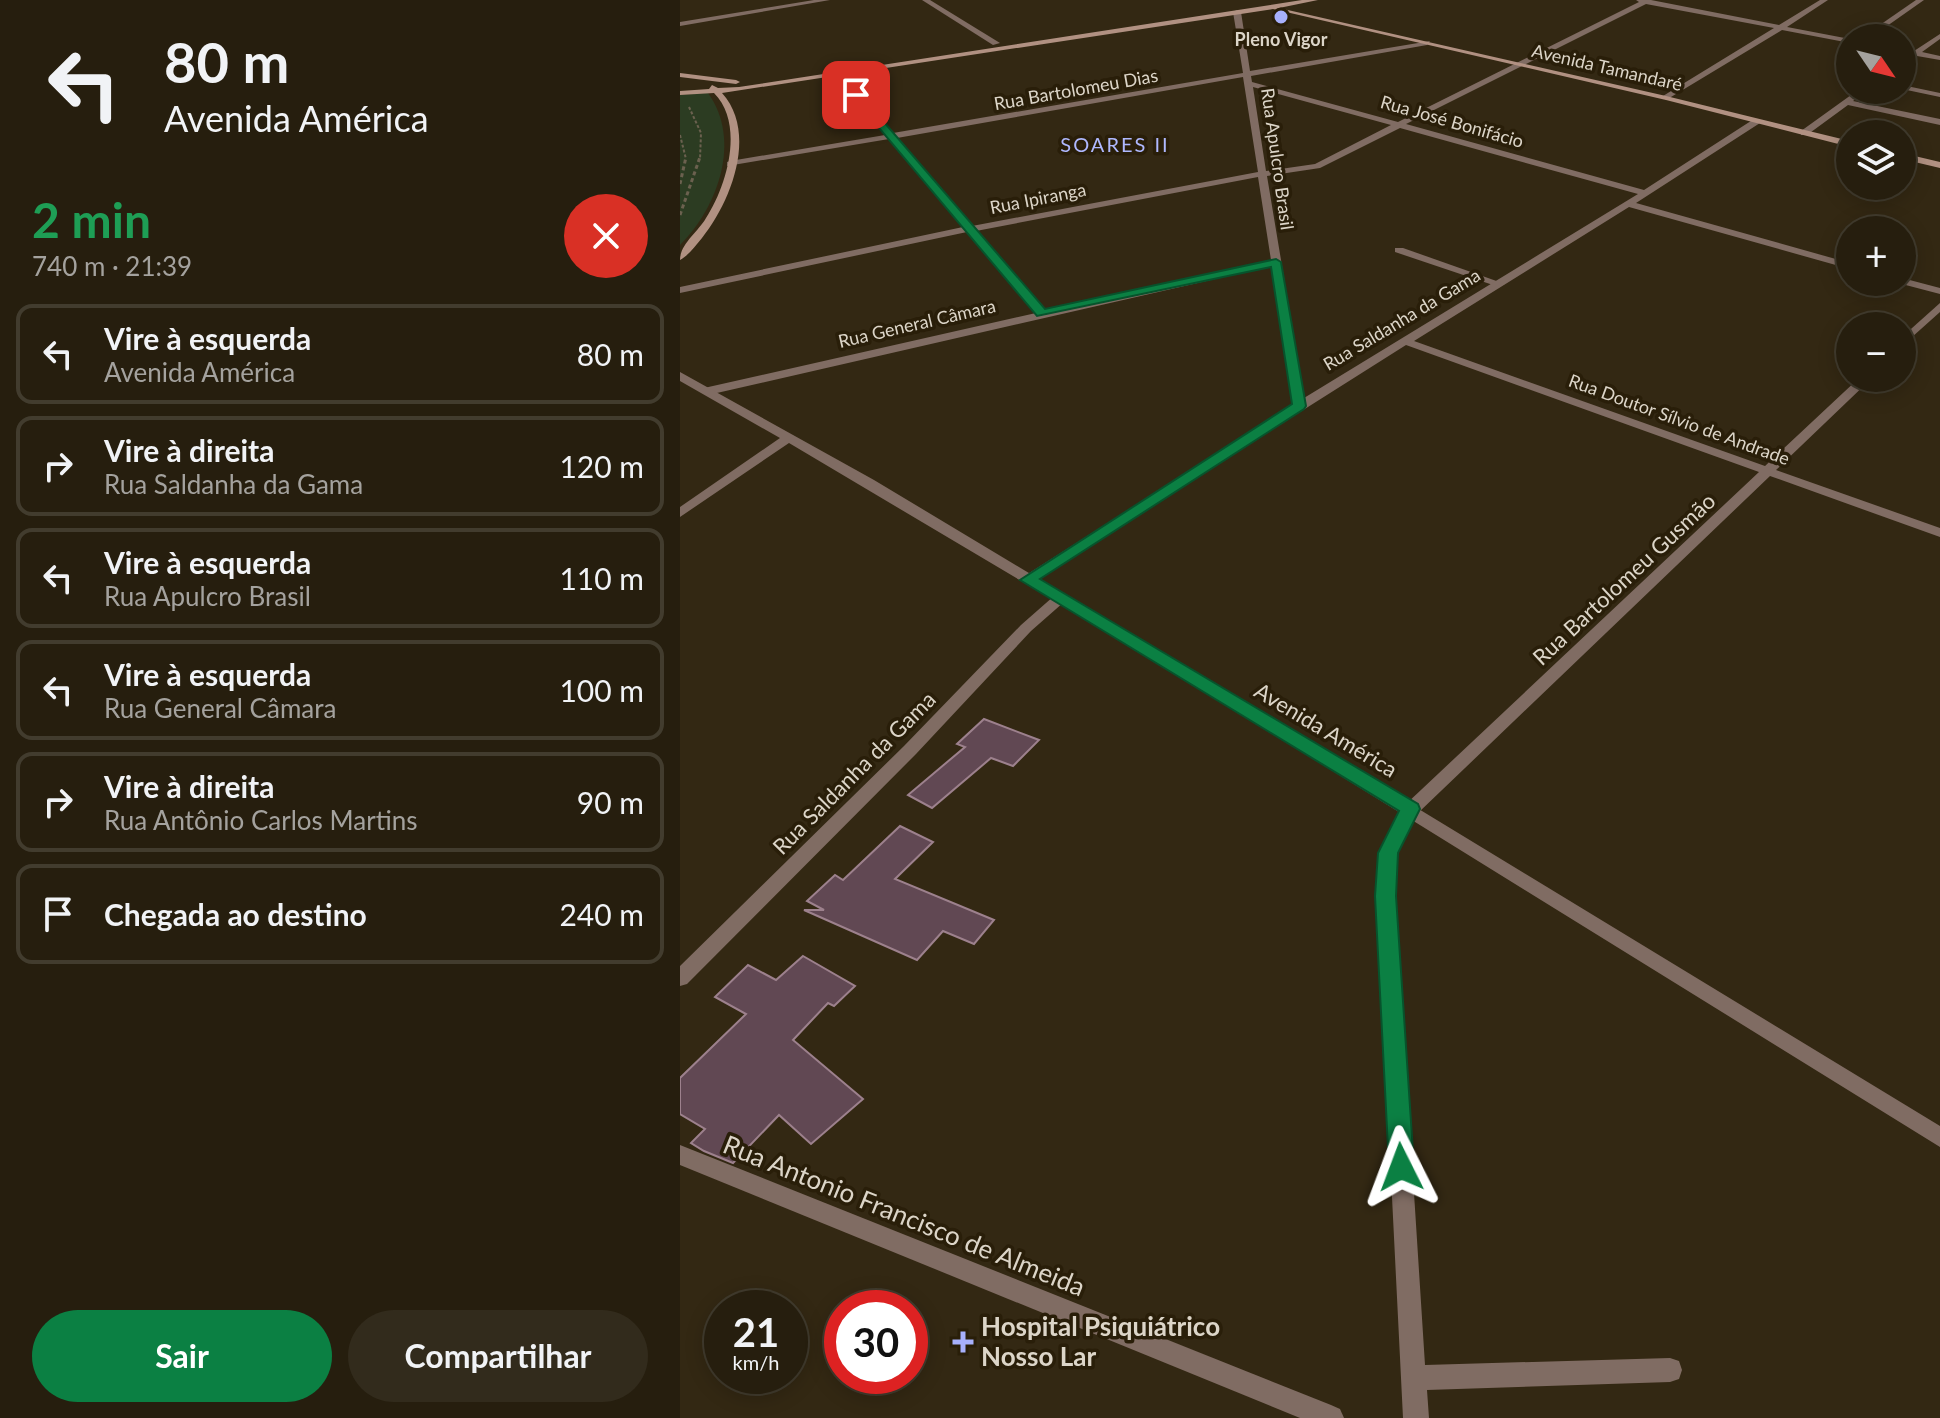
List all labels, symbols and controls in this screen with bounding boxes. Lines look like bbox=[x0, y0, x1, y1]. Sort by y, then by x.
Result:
marker: Pleno Vigor bbox=[1272, 8, 1290, 26]
north arrow bbox=[1836, 24, 1916, 104]
map controls bbox=[1836, 24, 1916, 392]
text: 80 m bbox=[164, 28, 289, 95]
place label: Pleno Vigor bbox=[1235, 28, 1328, 50]
icon: left bbox=[32, 32, 136, 136]
street label: Avenida Tamandaré bbox=[1530, 39, 1684, 95]
pin bbox=[822, 61, 890, 129]
street label: Rua Bartolomeu Dias bbox=[992, 64, 1160, 114]
icon: arrive bbox=[834, 73, 878, 117]
street label: Rua Apulcro Brasil bbox=[1257, 86, 1299, 231]
street label: Rua José Bonifácio bbox=[1378, 90, 1526, 152]
text: Avenida América bbox=[164, 96, 429, 140]
button: layers bbox=[1836, 120, 1916, 200]
district label: SOARES II bbox=[1060, 132, 1170, 156]
street label: Rua Ipiranga bbox=[988, 178, 1088, 218]
text: 2 min bbox=[32, 191, 151, 248]
button: close bbox=[564, 194, 648, 278]
button: + bbox=[1836, 216, 1916, 296]
text: 740 m · 21:39 bbox=[32, 250, 192, 282]
street label: Rua Saldanha da Gama bbox=[1319, 264, 1484, 375]
street label: Rua General Câmara bbox=[836, 294, 998, 352]
button: − bbox=[1836, 312, 1916, 392]
text: Vire à esquerda bbox=[104, 320, 311, 356]
icon: left bbox=[36, 332, 80, 376]
text: 80 m bbox=[577, 336, 644, 372]
text: Avenida América bbox=[104, 356, 295, 388]
street label: Rua Doutor Sílvio de Andrade bbox=[1566, 369, 1793, 469]
text: Vire à direita bbox=[104, 432, 274, 468]
icon: right bbox=[36, 444, 80, 488]
text: 120 m bbox=[559, 448, 644, 484]
text: Rua Saldanha da Gama bbox=[104, 468, 363, 500]
street label: Rua Bartolomeu Gusmão bbox=[1527, 487, 1721, 670]
text: Vire à esquerda bbox=[104, 544, 311, 580]
icon: left bbox=[36, 556, 80, 600]
text: 110 m bbox=[559, 560, 644, 596]
text: Rua Apulcro Brasil bbox=[104, 580, 311, 612]
text: Vire à esquerda bbox=[104, 656, 311, 692]
icon: left bbox=[36, 668, 80, 712]
text: 100 m bbox=[559, 672, 644, 708]
street label: Avenida América bbox=[1250, 676, 1403, 783]
street label: Rua Saldanha da Gama bbox=[767, 686, 941, 860]
text: Rua General Câmara bbox=[104, 692, 336, 724]
text: Vire à direita bbox=[104, 768, 274, 804]
icon: right bbox=[36, 780, 80, 824]
text: 90 m bbox=[577, 784, 644, 820]
text: Rua Antônio Carlos Martins bbox=[104, 804, 417, 836]
icon: arrive bbox=[36, 892, 80, 936]
text: Chegada ao destino bbox=[104, 896, 367, 932]
text: 240 m bbox=[559, 896, 644, 932]
position arrow bbox=[1359, 1125, 1443, 1209]
street label: Rua Antonio Francisco de Almeida bbox=[719, 1128, 1090, 1302]
speed limit sign: 30 bbox=[824, 1290, 928, 1394]
text: 21 bbox=[733, 1308, 779, 1356]
button: Sair bbox=[32, 1310, 332, 1402]
button: Compartilhar bbox=[348, 1310, 648, 1402]
place label: Hospital Psiquiátrico Nosso Lar bbox=[981, 1310, 1220, 1372]
marker: Hospital Psiquiátrico Nosso Lar bbox=[952, 1331, 974, 1353]
text: km/h bbox=[733, 1350, 779, 1374]

